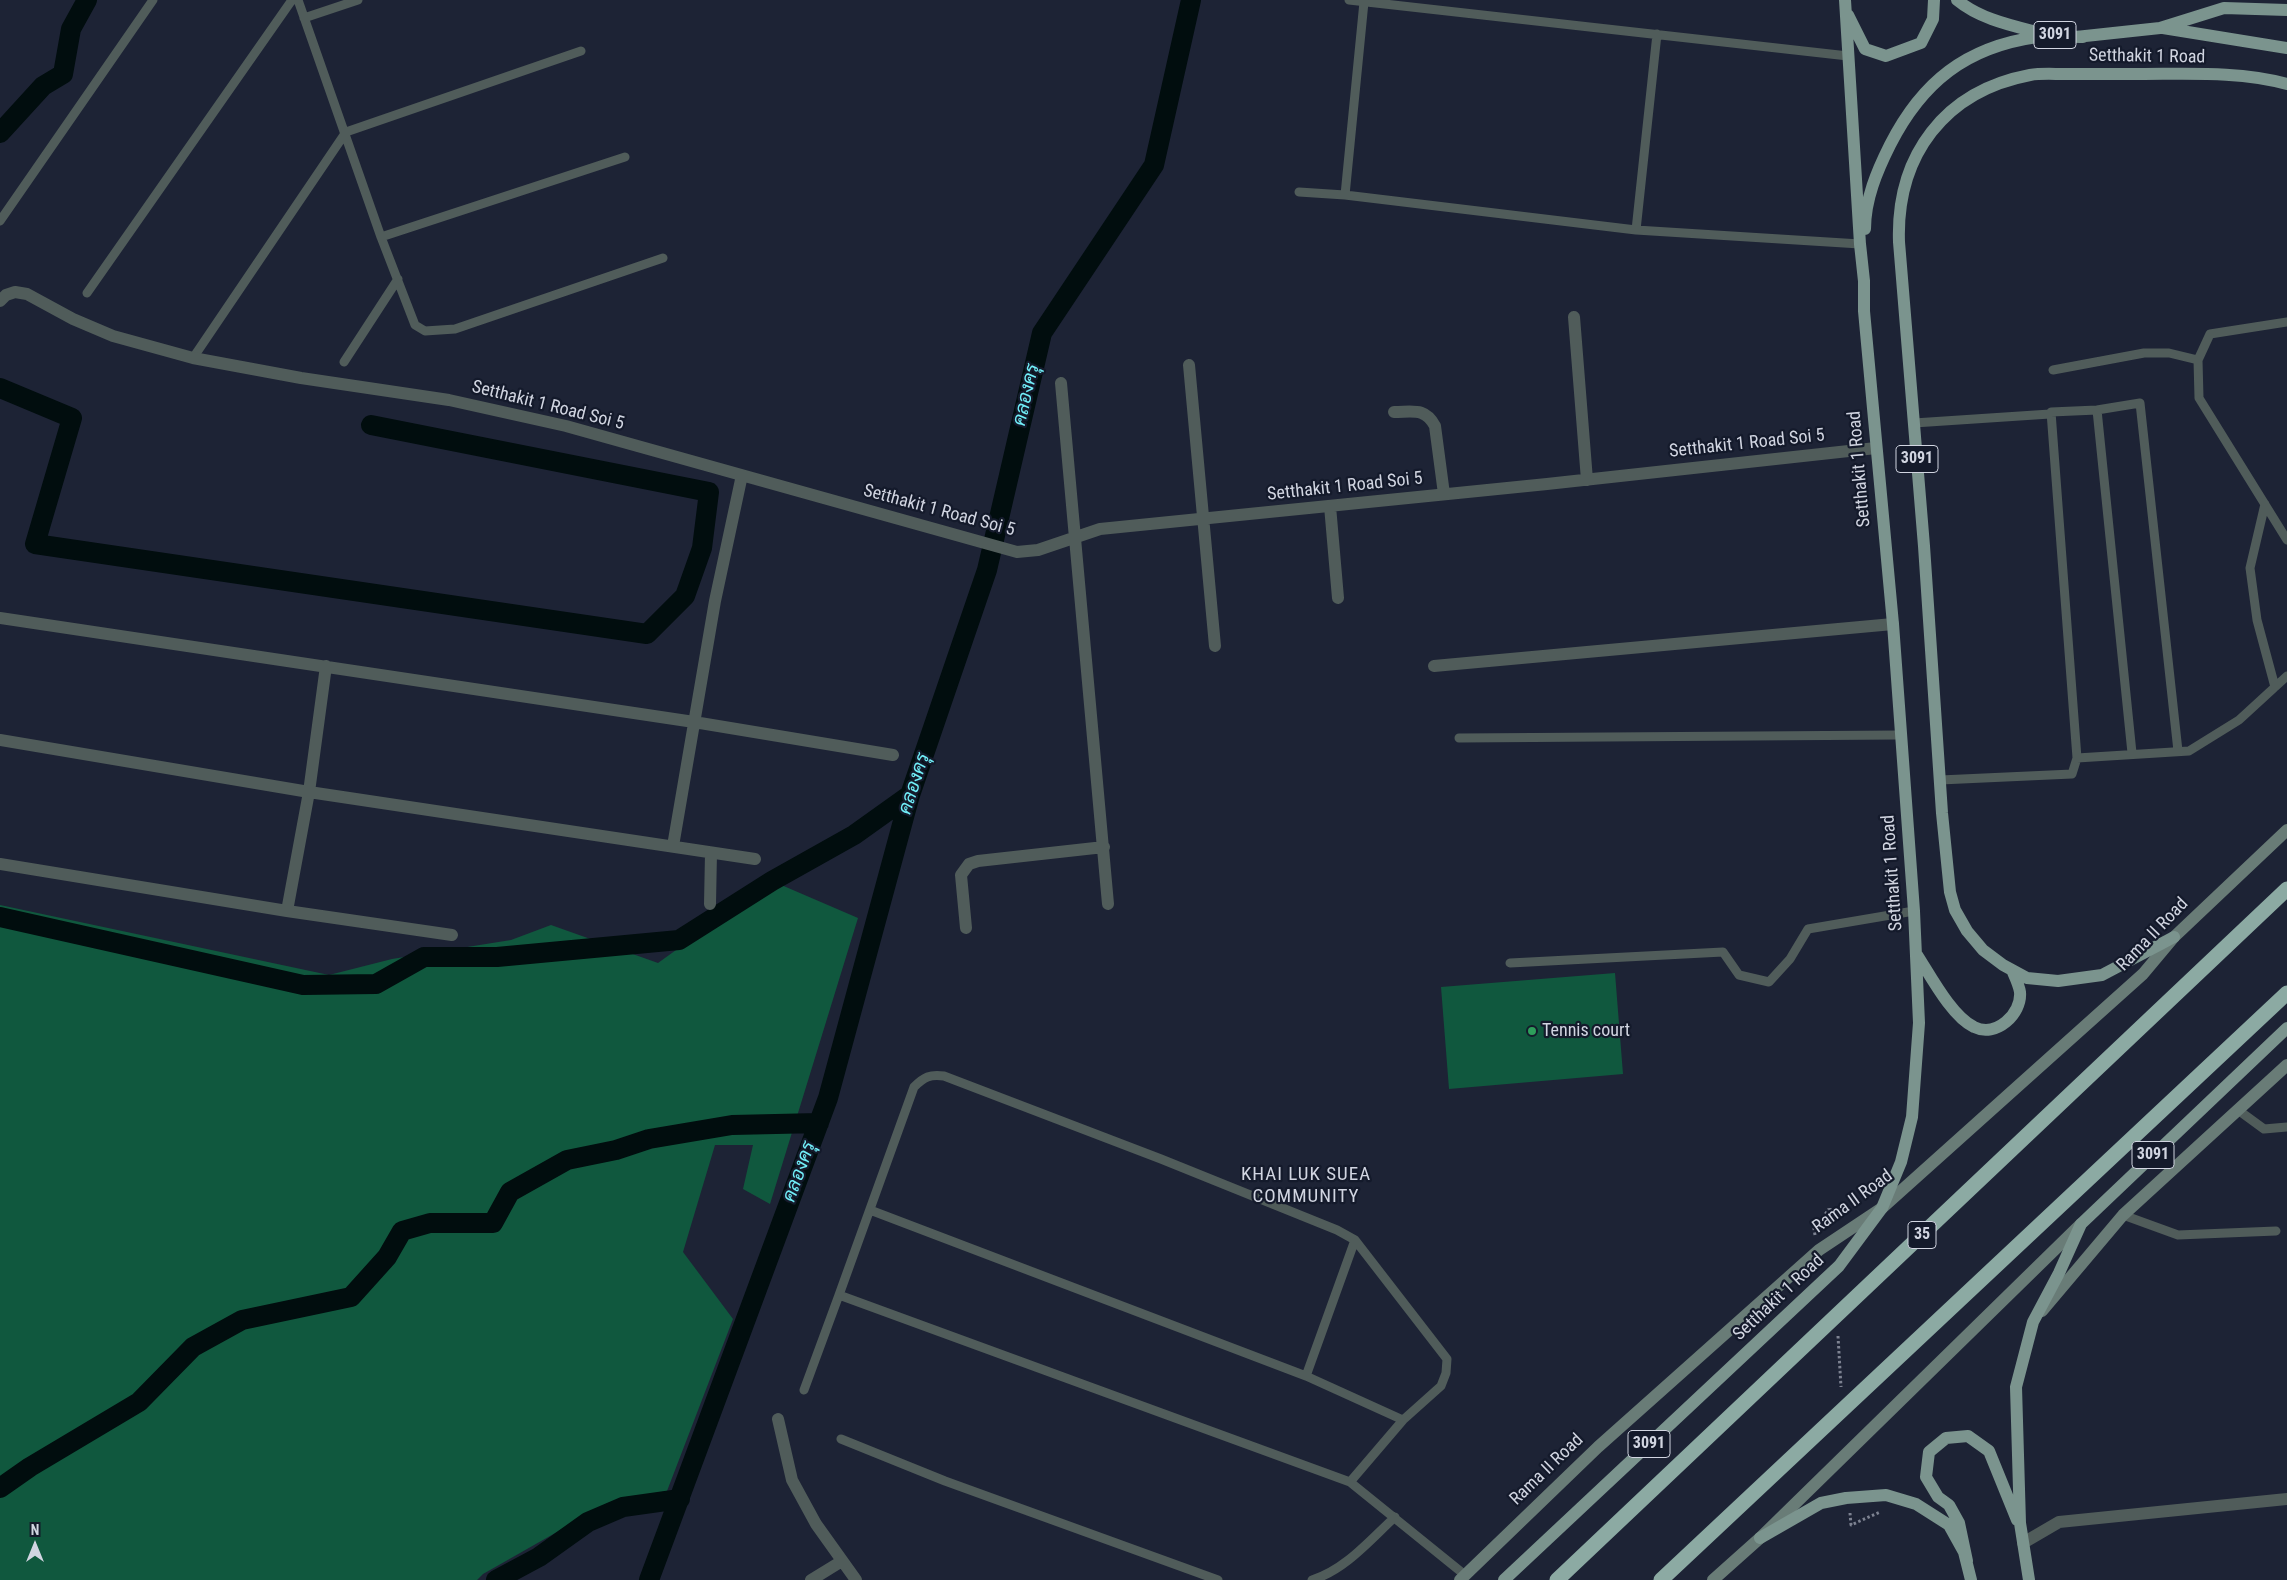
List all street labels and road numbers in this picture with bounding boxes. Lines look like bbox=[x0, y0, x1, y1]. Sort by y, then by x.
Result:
road number: 3091 bbox=[2034, 22, 2076, 48]
street label: Setthakit 1 Road bbox=[2089, 45, 2205, 69]
street label: Setthakit 1 Road Soi 5 bbox=[470, 377, 626, 435]
street label: Setthakit 1 Road bbox=[1844, 410, 1876, 528]
street label: Setthakit 1 Road Soi 5 bbox=[1668, 425, 1826, 463]
road number: 3091 bbox=[1896, 446, 1938, 472]
street label: Setthakit 1 Road Soi 5 bbox=[1266, 468, 1424, 506]
street label: Setthakit 1 Road Soi 5 bbox=[861, 480, 1017, 542]
street label: Setthakit 1 Road bbox=[1878, 814, 1908, 932]
street label: Rama II Road bbox=[2113, 894, 2193, 976]
road number: 3091 bbox=[2132, 1142, 2174, 1168]
street label: Rama II Road bbox=[1809, 1166, 1897, 1238]
road number: 35 bbox=[1908, 1222, 1936, 1248]
street label: Setthakit 1 Road bbox=[1729, 1250, 1829, 1346]
street label: Rama II Road bbox=[1506, 1430, 1588, 1510]
road number: 3091 bbox=[1628, 1430, 1670, 1458]

